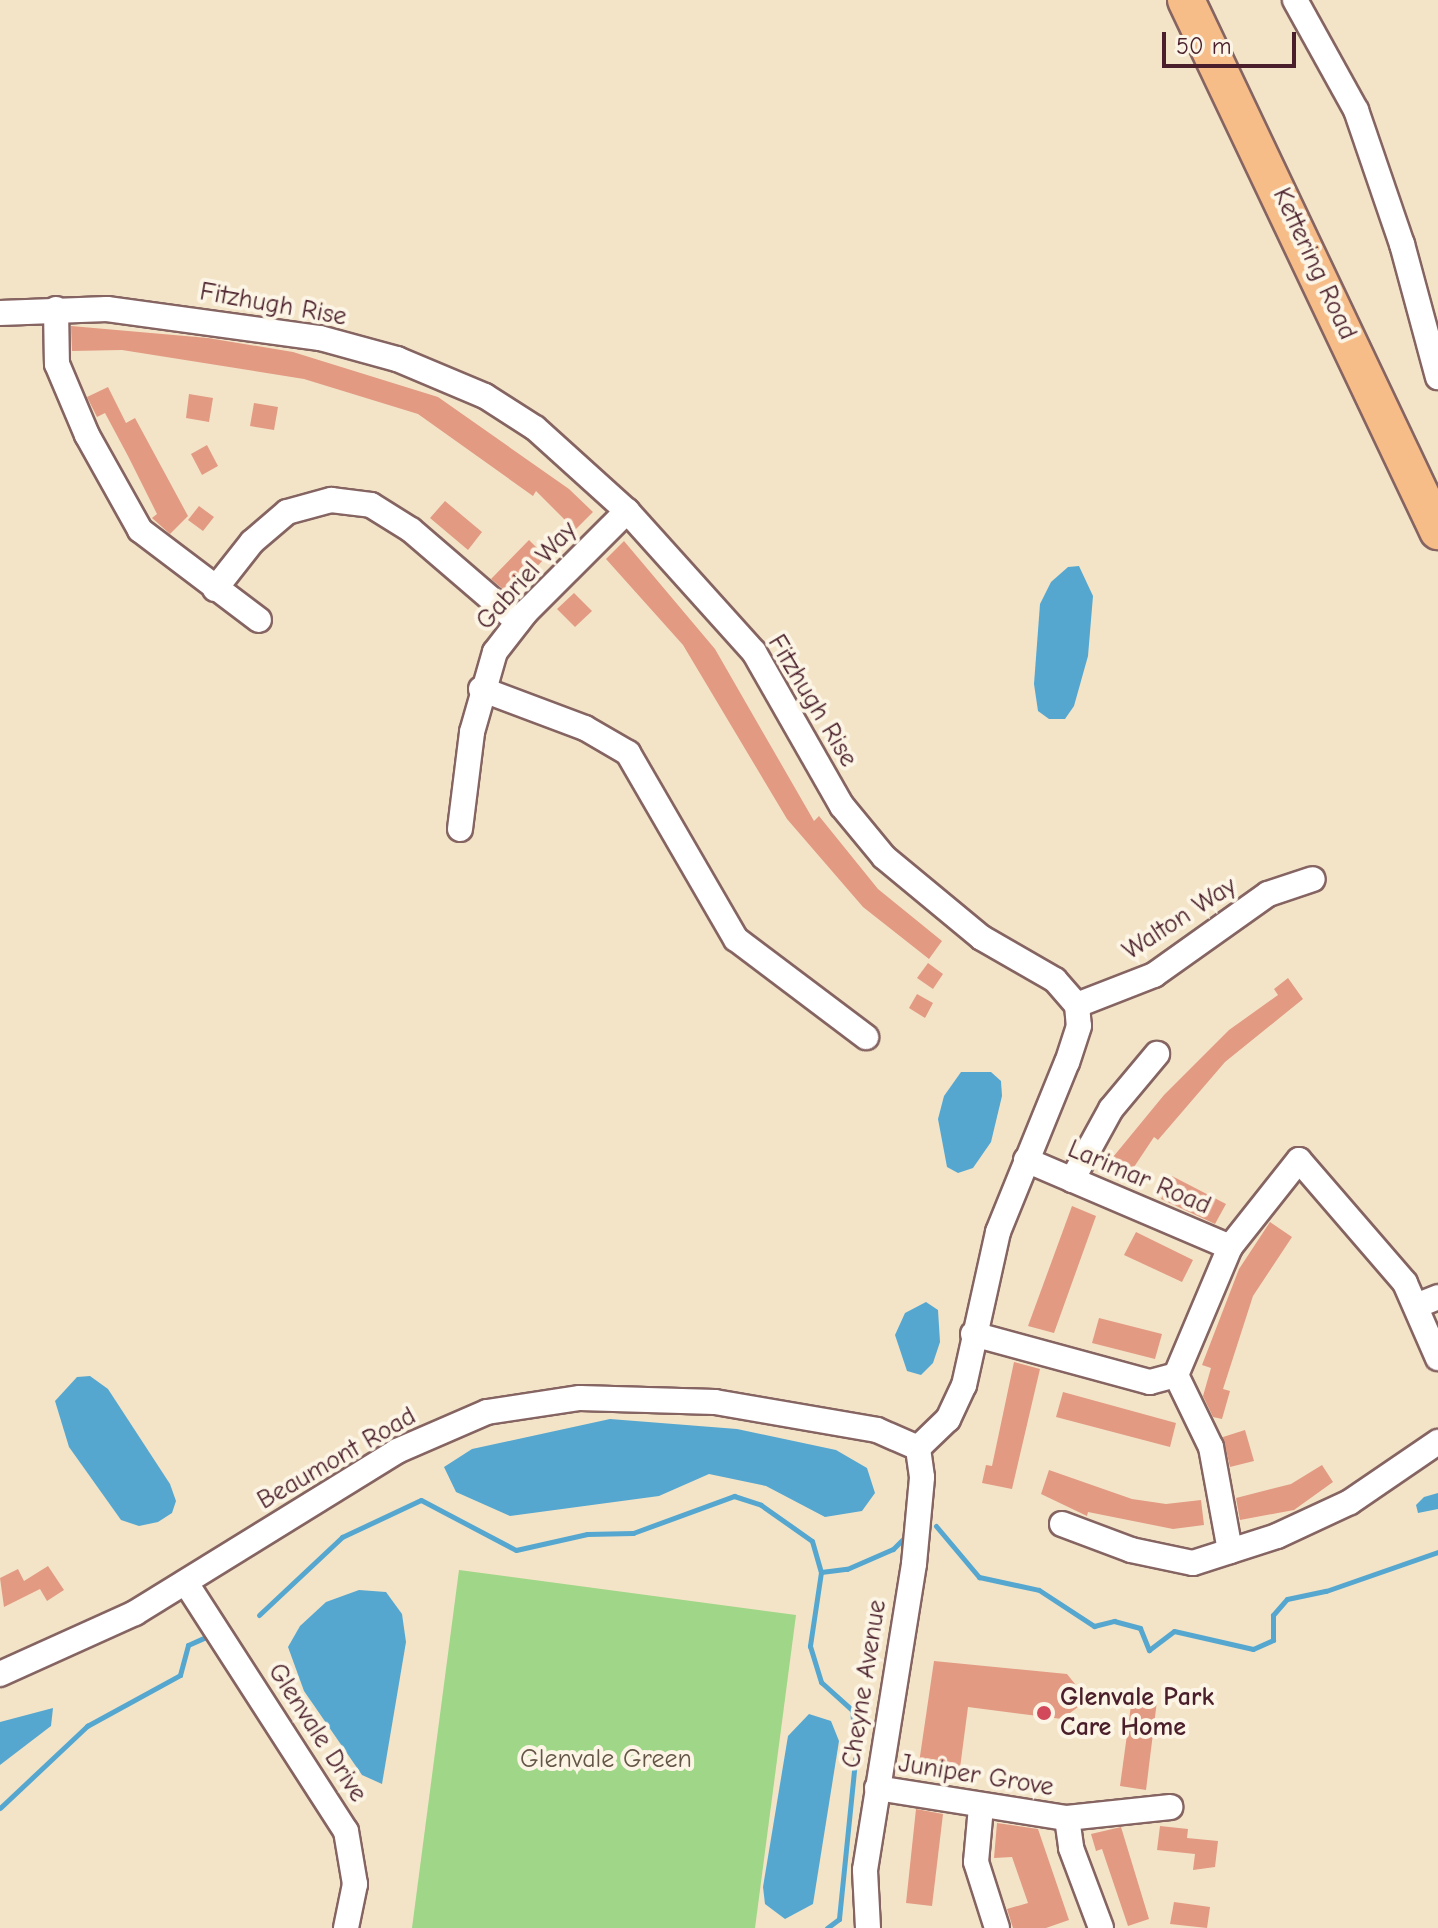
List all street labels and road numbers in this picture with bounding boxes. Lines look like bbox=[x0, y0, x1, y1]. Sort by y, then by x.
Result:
street label: Kettering Road bbox=[1265, 183, 1363, 345]
street label: Fitzhugh Rise bbox=[197, 277, 349, 333]
street label: Gabriel Way bbox=[470, 515, 584, 637]
street label: Fitzhugh Rise bbox=[760, 629, 864, 773]
street label: Walton Way bbox=[1117, 871, 1243, 967]
street label: Larimar Road bbox=[1063, 1134, 1215, 1222]
street label: Beaumont Road bbox=[252, 1401, 422, 1517]
street label: Cheyne Avenue bbox=[836, 1598, 894, 1770]
street label: Glenvale Drive bbox=[261, 1658, 373, 1808]
street label: Juniper Grove bbox=[896, 1748, 1056, 1804]

